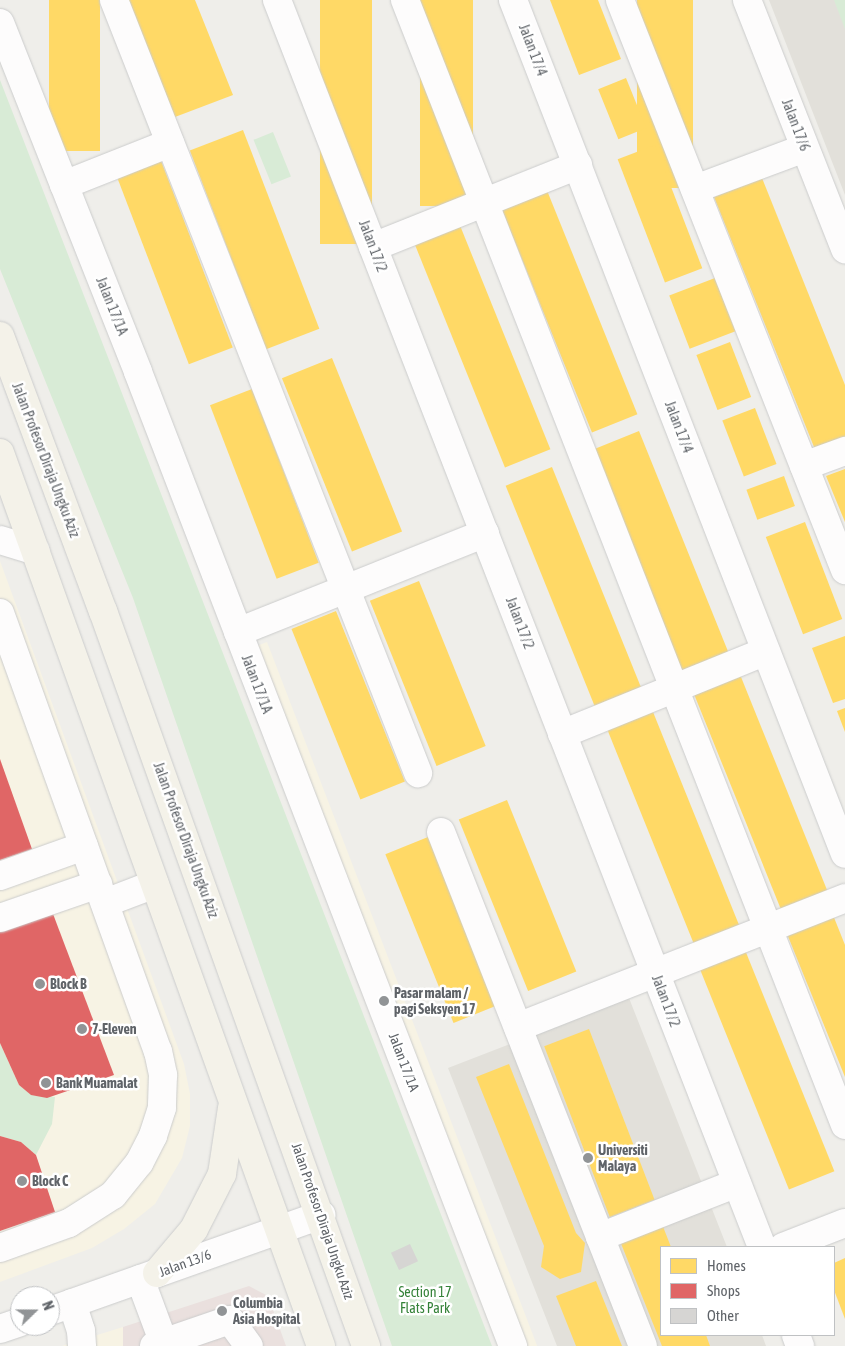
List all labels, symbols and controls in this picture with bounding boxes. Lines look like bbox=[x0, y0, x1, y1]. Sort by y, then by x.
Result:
street label: Jalan 17/4 bbox=[515, 22, 551, 78]
street label: Jalan 17/6 bbox=[778, 97, 814, 153]
street label: Jalan 17/2 bbox=[355, 218, 391, 274]
street label: Jalan 17/1A bbox=[93, 274, 131, 338]
street label: Jalan Profesor Diraja Ungku Aziz bbox=[9, 380, 83, 540]
street label: Jalan 17/4 bbox=[661, 399, 697, 455]
street label: Jalan 17/2 bbox=[502, 595, 538, 651]
street label: Jalan 17/1A bbox=[238, 652, 276, 716]
street label: Jalan Profesor Diraja Ungku Aziz bbox=[150, 760, 222, 920]
street label: Jalan 17/2 bbox=[648, 973, 684, 1029]
place label: Block B bbox=[50, 976, 87, 992]
marker: Block B bbox=[34, 978, 46, 990]
place label: Pasar malam / pagi Seksyen 17 bbox=[394, 985, 475, 1018]
marker: Pasar malam / pagi Seksyen 17 bbox=[378, 995, 390, 1007]
place label: 7-Eleven bbox=[92, 1021, 137, 1037]
marker: 7-Eleven bbox=[76, 1023, 88, 1035]
street label: Jalan 17/1A bbox=[385, 1030, 423, 1094]
place label: Bank Muamalat bbox=[56, 1075, 138, 1091]
marker: Bank Muamalat bbox=[40, 1077, 52, 1089]
street label: Jalan Profesor Diraja Ungku Aziz bbox=[288, 1141, 358, 1301]
place label: Universiti Malaya bbox=[598, 1142, 648, 1174]
marker: Universiti Malaya bbox=[582, 1152, 594, 1164]
place label: Block C bbox=[32, 1173, 68, 1189]
marker: Block C bbox=[16, 1175, 28, 1187]
street label: Jalan 13/6 bbox=[157, 1246, 213, 1280]
legend bbox=[660, 1246, 835, 1336]
text: Homes bbox=[707, 1257, 746, 1274]
text: Shops bbox=[707, 1282, 740, 1299]
park label: Section 17 Flats Park bbox=[398, 1284, 452, 1316]
north arrow bbox=[10, 1286, 60, 1336]
place label: Columbia Asia Hospital bbox=[233, 1295, 300, 1328]
text: N bbox=[39, 1299, 57, 1313]
marker: Columbia Asia Hospital bbox=[215, 1304, 229, 1318]
text: Other bbox=[707, 1307, 739, 1324]

